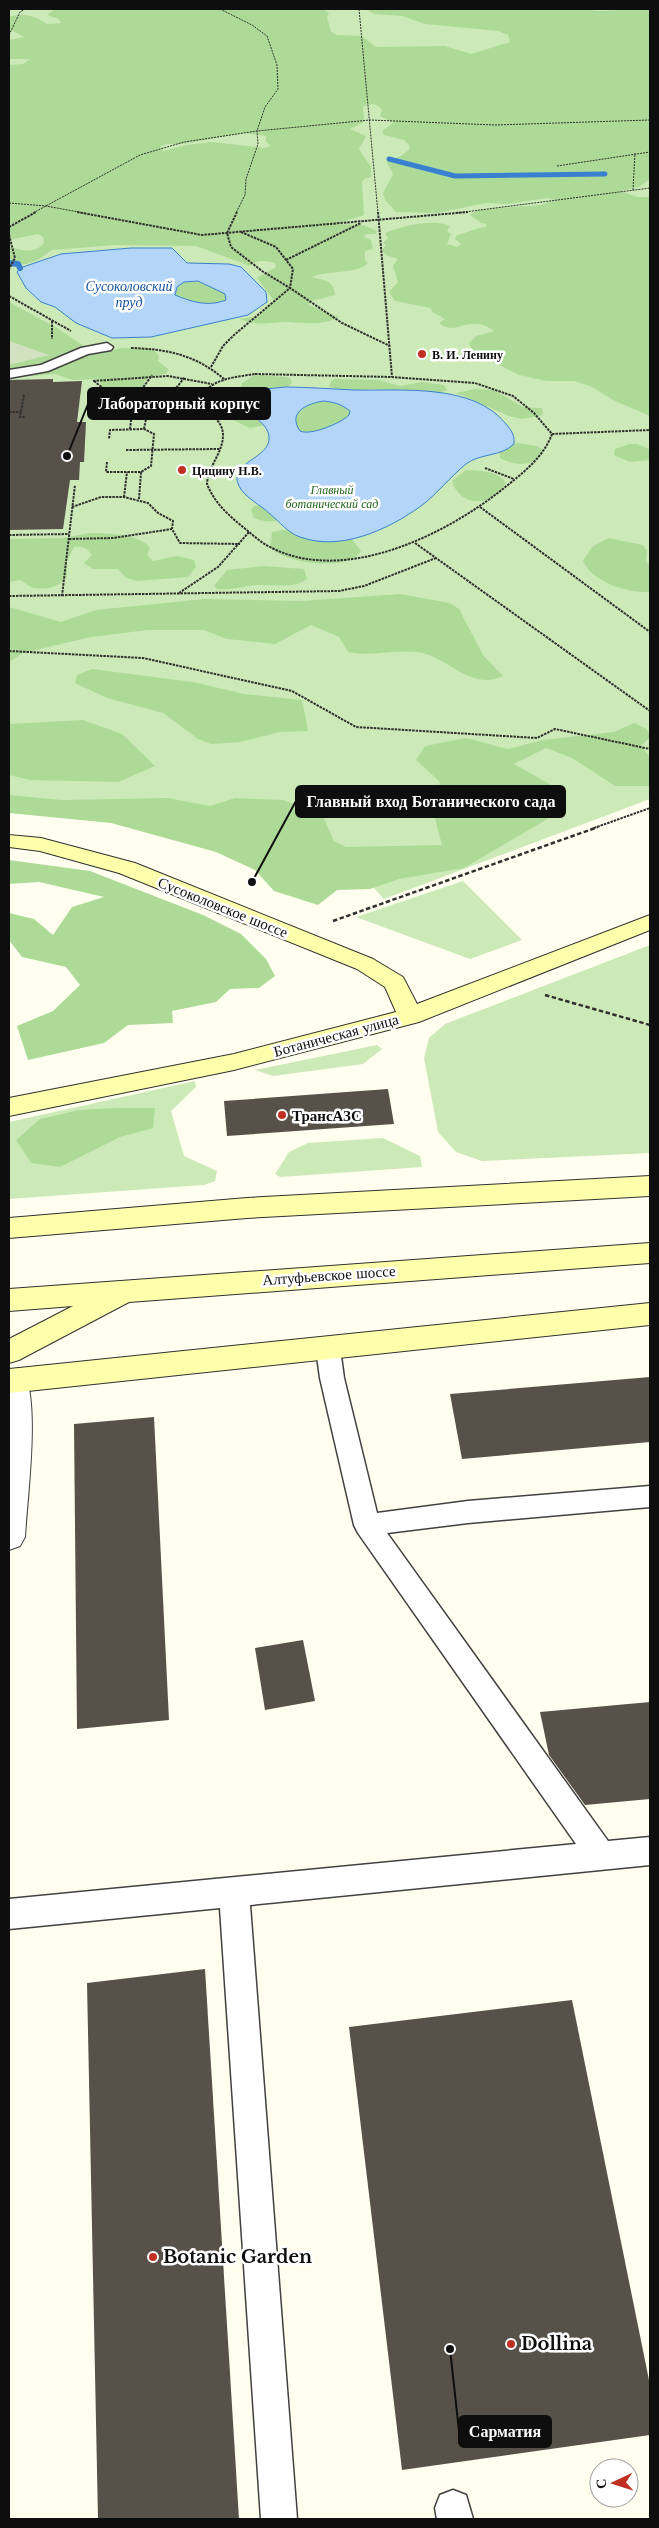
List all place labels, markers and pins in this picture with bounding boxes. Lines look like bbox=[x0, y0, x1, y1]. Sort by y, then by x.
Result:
place label: В. И. Ленину bbox=[432, 347, 503, 362]
marker: В. И. Ленину bbox=[416, 348, 428, 360]
callout: Лабораторный корпус bbox=[88, 388, 270, 419]
place label: Цицину Н.В. bbox=[192, 463, 262, 478]
marker: Цицину Н.В. bbox=[176, 464, 188, 476]
callout: Главный вход Ботанического сада bbox=[296, 786, 565, 817]
place label: ТрансАЗС bbox=[292, 1106, 362, 1125]
marker: ТрансАЗС bbox=[276, 1109, 288, 1121]
place label: Botanic Garden bbox=[163, 2246, 312, 2268]
marker: Botanic Garden bbox=[147, 2251, 159, 2263]
place label: Dollina bbox=[521, 2333, 593, 2355]
marker: Dollina bbox=[505, 2338, 517, 2350]
callout: Сарматия bbox=[459, 2416, 551, 2447]

